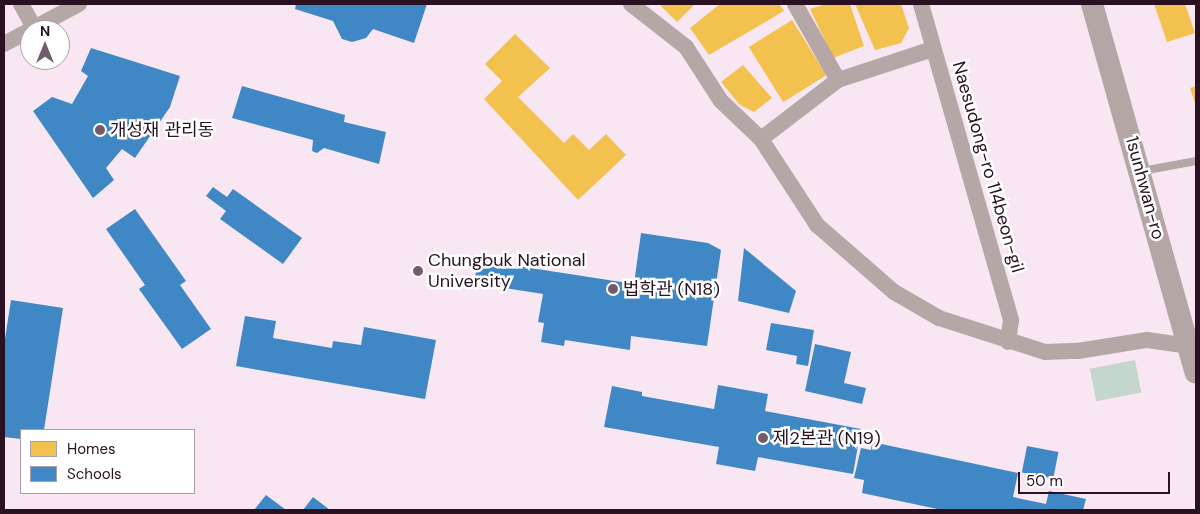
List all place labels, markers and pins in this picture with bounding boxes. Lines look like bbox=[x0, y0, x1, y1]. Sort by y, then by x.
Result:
place label: 개성재 관리동 bbox=[110, 119, 214, 141]
marker: 개성재 관리동 bbox=[94, 124, 106, 136]
place label: Chungbuk National University bbox=[428, 250, 586, 292]
marker: Chungbuk National University bbox=[412, 265, 424, 277]
place label: 법학관 (N18) bbox=[623, 278, 719, 300]
marker: 법학관 (N18) bbox=[607, 283, 619, 295]
place label: 제2본관 (N19) bbox=[773, 427, 880, 449]
marker: 제2본관 (N19) bbox=[757, 432, 769, 444]

